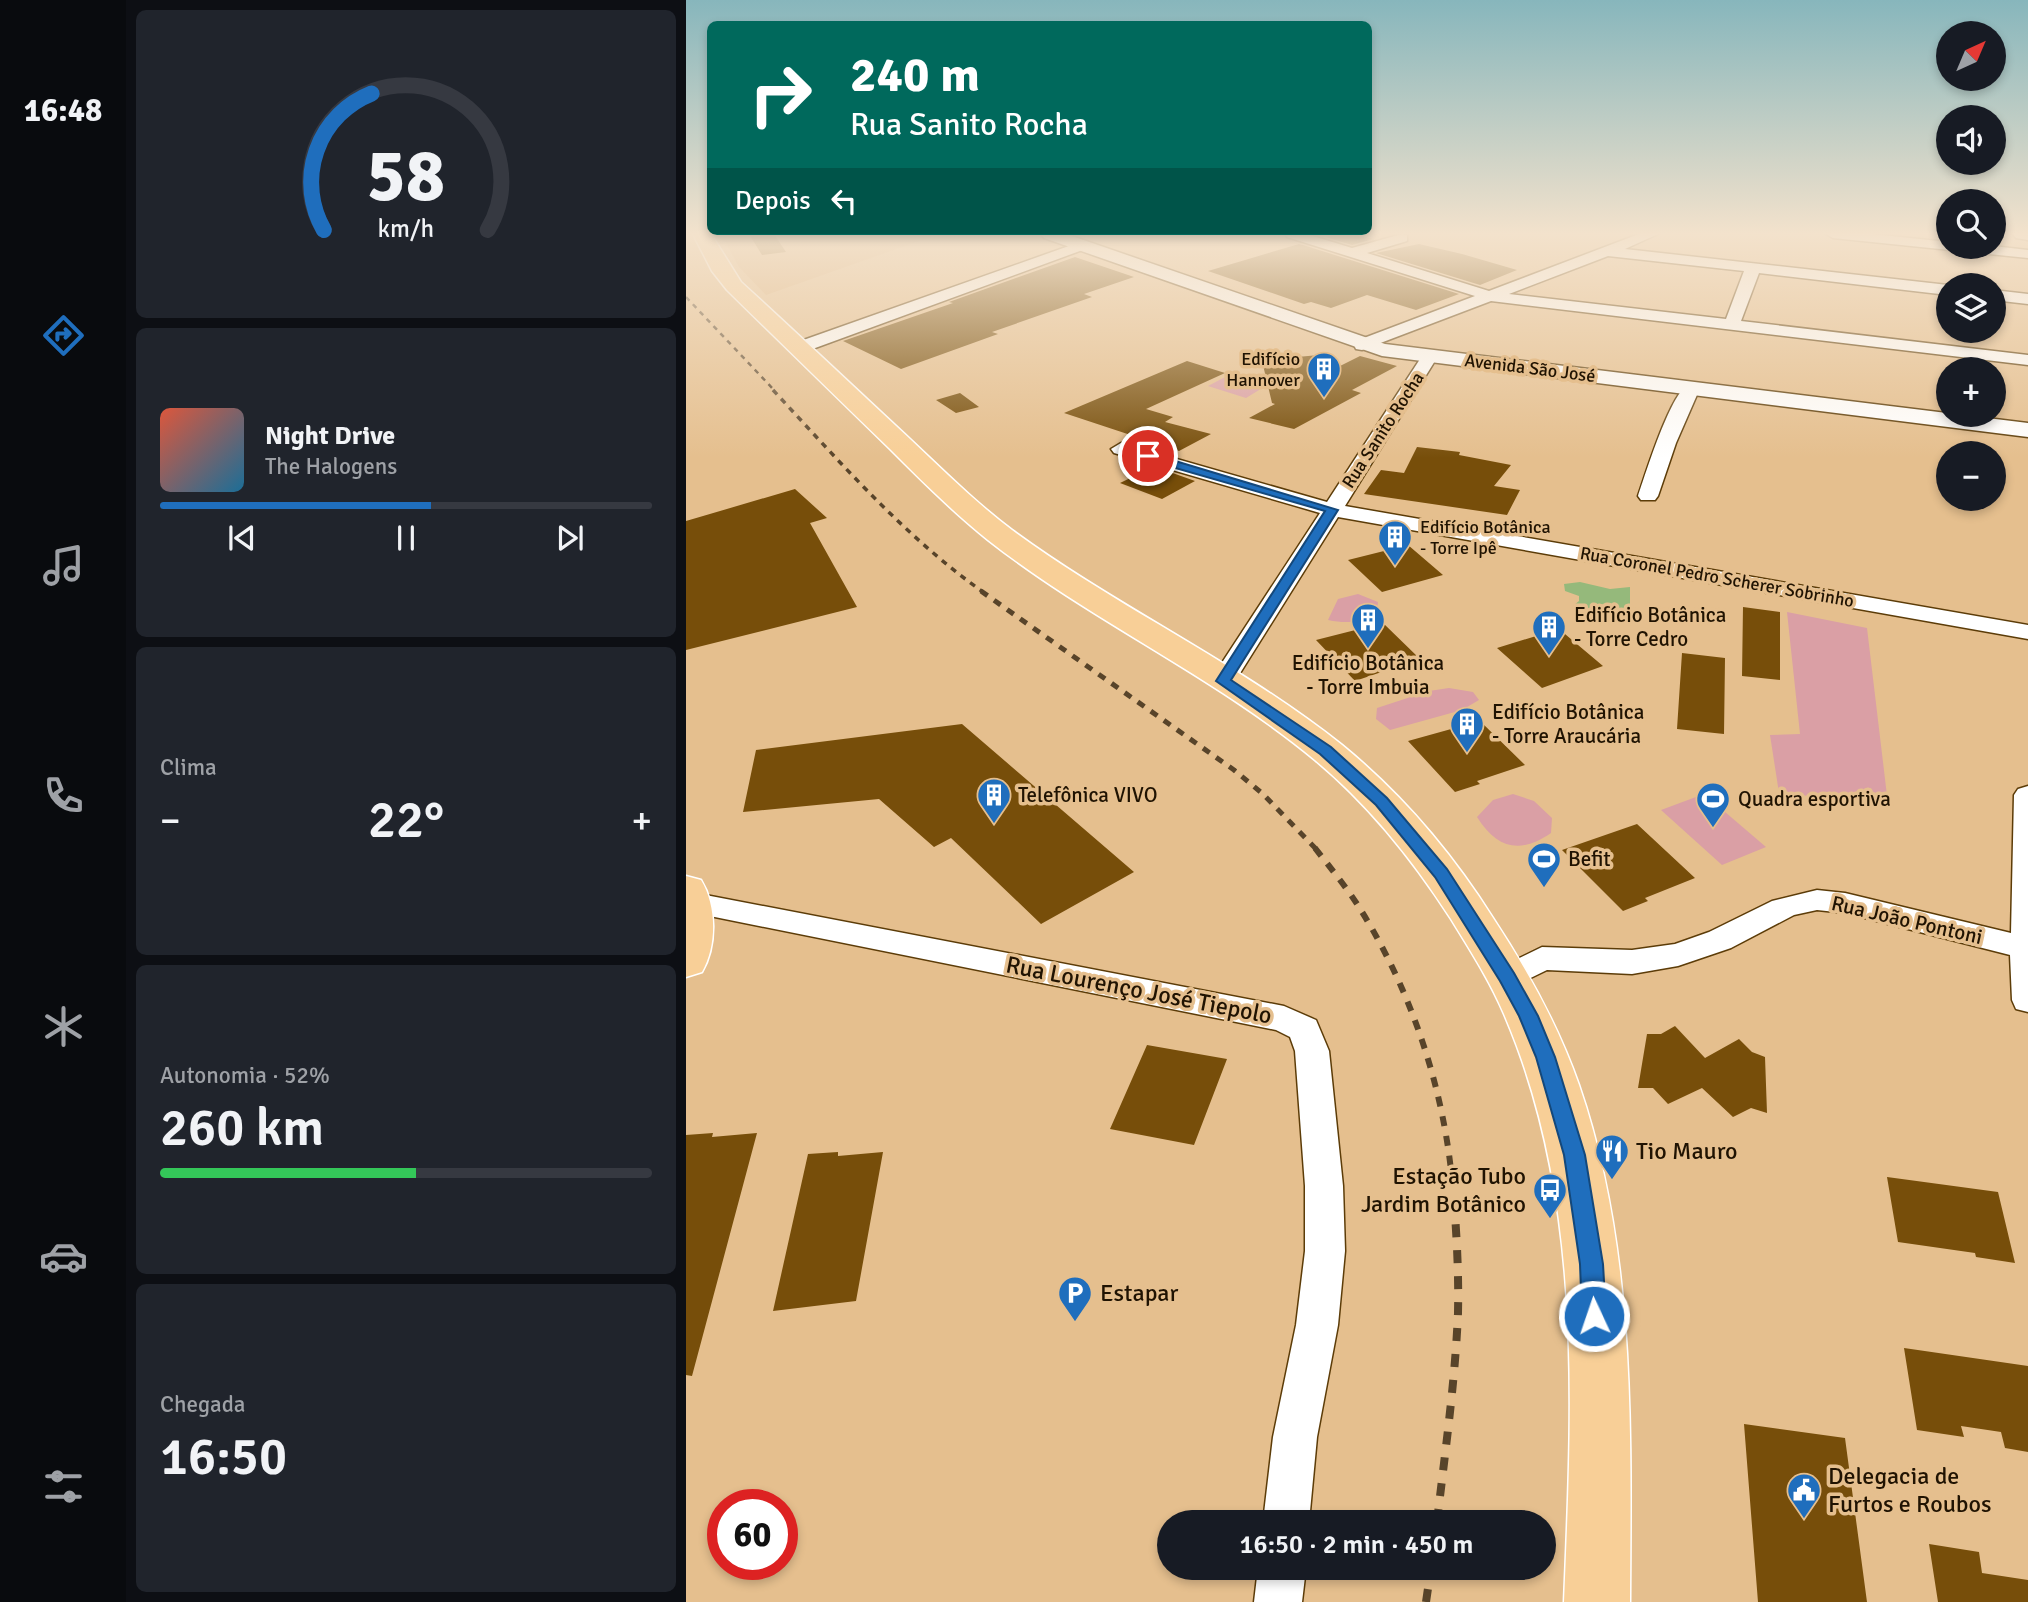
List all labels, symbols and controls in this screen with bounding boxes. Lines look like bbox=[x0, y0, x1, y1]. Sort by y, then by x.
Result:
north arrow bbox=[1936, 21, 2006, 91]
map controls bbox=[1936, 21, 2006, 511]
text: 240 m bbox=[850, 45, 980, 105]
icon: right bbox=[735, 49, 826, 140]
text: 16:48 bbox=[24, 91, 102, 130]
text: Rua Sanito Rocha bbox=[850, 105, 1088, 144]
button: sound bbox=[1936, 105, 2006, 175]
text: 58 bbox=[367, 133, 445, 222]
icon: left bbox=[825, 182, 863, 220]
text: Depois bbox=[735, 185, 811, 217]
button: search bbox=[1936, 189, 2006, 259]
text: km/h bbox=[378, 213, 434, 244]
button: layers bbox=[1936, 273, 2006, 343]
icon: directions bbox=[39, 311, 88, 360]
place label: Edifício Hannover bbox=[1226, 348, 1300, 391]
street label: Avenida São José bbox=[1463, 349, 1597, 387]
building icon: Edifício Hannover bbox=[1305, 350, 1343, 399]
button: + bbox=[1936, 357, 2006, 427]
street label: Rua Sanito Rocha bbox=[1337, 368, 1429, 492]
text: Night Drive bbox=[265, 420, 395, 452]
pin bbox=[1118, 426, 1178, 486]
icon: arrive bbox=[1129, 437, 1167, 475]
button: − bbox=[1936, 441, 2006, 511]
text: The Halogens bbox=[265, 452, 397, 481]
place label: Edifício Botânica - Torre Ipê bbox=[1420, 516, 1551, 559]
building icon: Edifício Botânica - Torre Ipê bbox=[1376, 518, 1414, 567]
icon: previous bbox=[223, 519, 261, 557]
icon: pause bbox=[387, 519, 425, 557]
icon: next bbox=[551, 519, 589, 557]
icon: music bbox=[39, 541, 88, 590]
street label: Rua Coronel Pedro Scherer Sobrinho bbox=[1578, 542, 1856, 612]
building icon: Edifício Botânica - Torre Imbuia bbox=[1349, 601, 1387, 650]
place label: Edifício Botânica - Torre Cedro bbox=[1574, 602, 1726, 652]
building icon: Edifício Botânica - Torre Cedro bbox=[1530, 608, 1568, 657]
place label: Edifício Botânica - Torre Imbuia bbox=[1292, 650, 1444, 700]
place label: Edifício Botânica - Torre Araucária bbox=[1492, 699, 1644, 749]
building icon: Edifício Botânica - Torre Araucária bbox=[1448, 705, 1486, 754]
text: Clima bbox=[160, 753, 217, 782]
icon: phone bbox=[39, 771, 88, 820]
building icon: Telefônica VIVO bbox=[975, 776, 1013, 825]
sports icon: Quadra esportiva bbox=[1694, 780, 1732, 829]
place label: Telefônica VIVO bbox=[1018, 782, 1158, 808]
place label: Quadra esportiva bbox=[1738, 786, 1891, 812]
text: 22° bbox=[368, 788, 444, 852]
text: − bbox=[160, 797, 181, 844]
text: + bbox=[631, 797, 652, 844]
sports icon: Befit bbox=[1525, 840, 1563, 889]
place label: Befit bbox=[1568, 846, 1611, 872]
street label: Rua João Pontoni bbox=[1829, 890, 1985, 950]
street label: Rua Lourenço José Tiepolo bbox=[1003, 949, 1275, 1031]
icon: climate bbox=[39, 1002, 88, 1051]
text: Autonomia · 52% bbox=[160, 1061, 330, 1090]
text: 260 km bbox=[160, 1096, 324, 1160]
restaurant icon: Tio Mauro bbox=[1593, 1132, 1631, 1181]
place label: Tio Mauro bbox=[1636, 1136, 1738, 1166]
place label: Estação Tubo Jardim Botânico bbox=[1361, 1161, 1526, 1219]
bus stop icon: Estação Tubo Jardim Botânico bbox=[1531, 1171, 1569, 1220]
icon: car bbox=[39, 1232, 88, 1281]
parking icon: Estapar bbox=[1056, 1274, 1094, 1323]
place label: Estapar bbox=[1100, 1278, 1179, 1308]
position arrow bbox=[1557, 1279, 1631, 1353]
text: Chegada bbox=[160, 1390, 245, 1419]
text: 16:50 bbox=[160, 1425, 287, 1489]
place label: Delegacia de Furtos e Roubos bbox=[1828, 1461, 1991, 1519]
icon: filters bbox=[39, 1462, 88, 1511]
public building icon: Delegacia de Furtos e Roubos bbox=[1785, 1471, 1823, 1520]
speed limit sign: 60 bbox=[707, 1489, 798, 1580]
text: 16:50 · 2 min · 450 m bbox=[1240, 1529, 1473, 1561]

